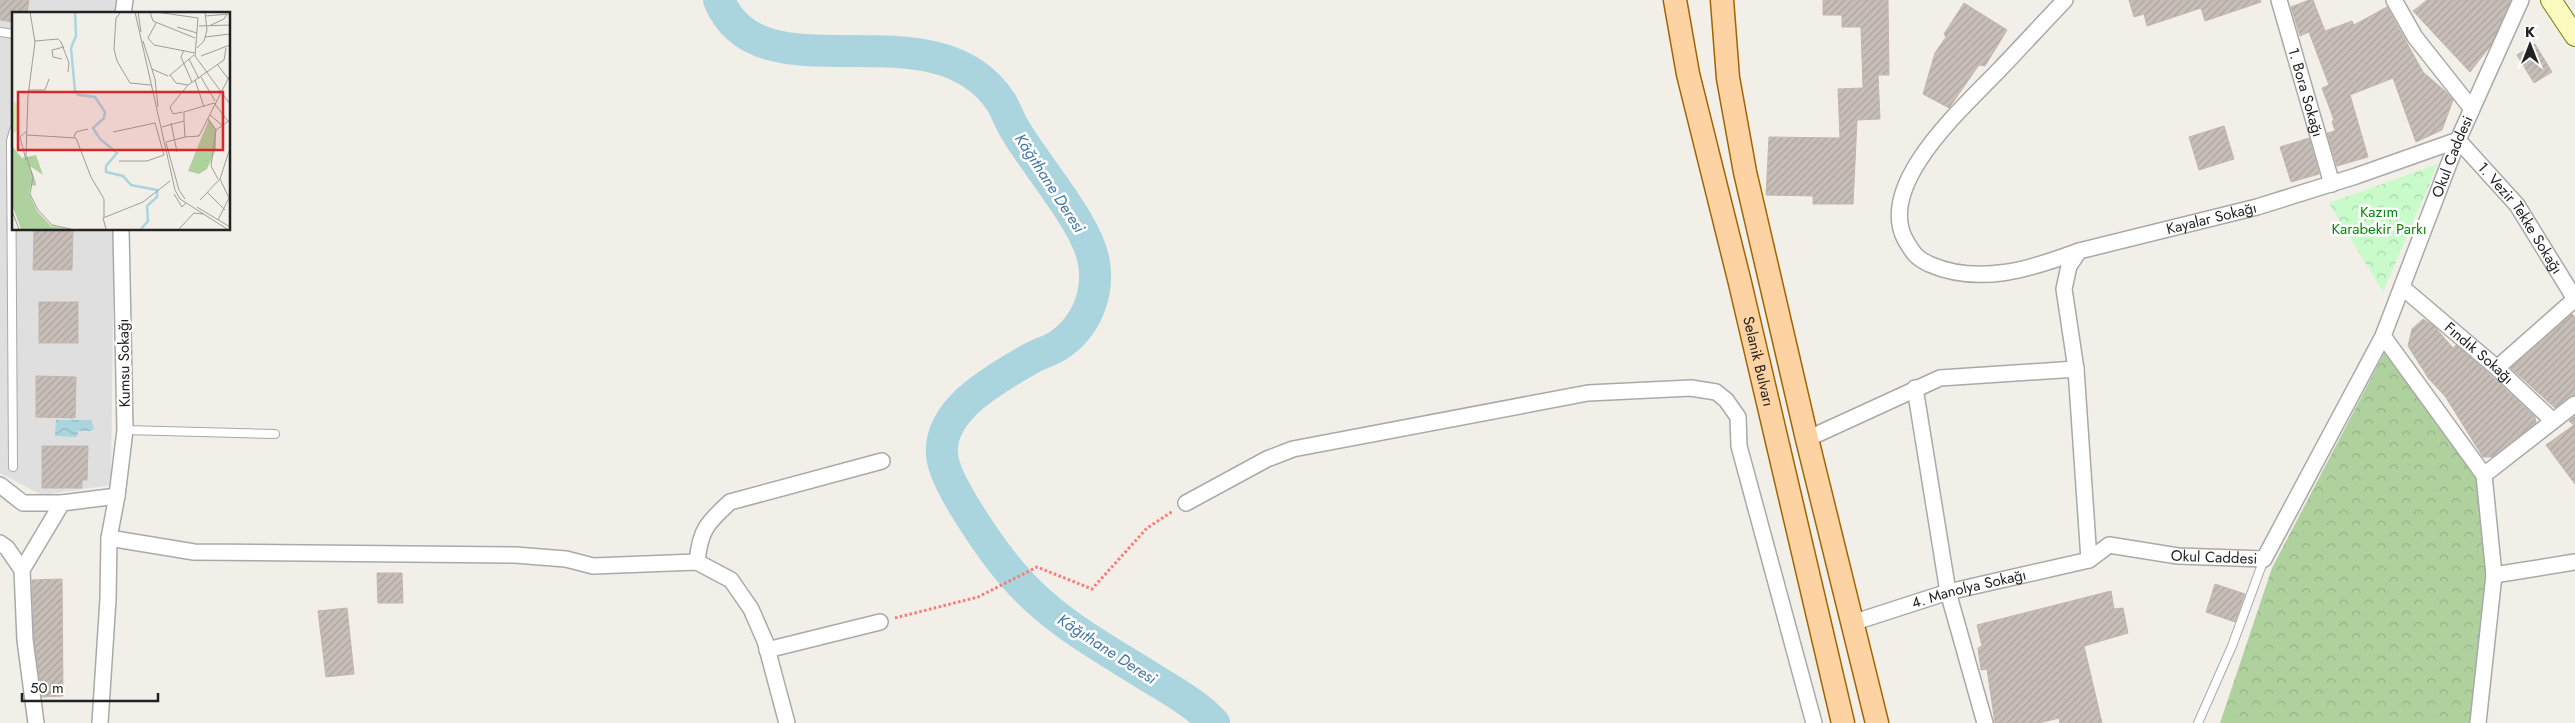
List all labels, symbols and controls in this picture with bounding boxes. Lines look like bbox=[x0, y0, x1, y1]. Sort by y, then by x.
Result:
inset map bbox=[12, 12, 230, 230]
north arrow bbox=[2505, 20, 2555, 70]
text: K bbox=[2525, 22, 2535, 42]
street label: 1. Bora Sokağı bbox=[2282, 45, 2329, 139]
street label: Okul Caddesi bbox=[2426, 112, 2479, 201]
water label: Kâğıthane Deresi bbox=[1009, 129, 1091, 238]
street label: 1. Vezir Tekke Sokağı bbox=[2472, 157, 2568, 278]
street label: Kayalar Sokağı bbox=[2164, 196, 2259, 240]
park label: Kazım Karabekir Parkı bbox=[2331, 201, 2427, 240]
street label: Selanik Bulvarı bbox=[1737, 314, 1780, 409]
street label: Fındık Sokağı bbox=[2440, 317, 2519, 389]
street label: Kumsu Sokağı bbox=[112, 318, 136, 408]
street label: Okul Caddesi bbox=[2169, 544, 2258, 570]
street label: 4. Manolya Sokağı bbox=[1909, 564, 2028, 614]
water label: Kâğıthane Deresi bbox=[1053, 608, 1162, 690]
scale bar bbox=[22, 670, 159, 702]
text: 50 m bbox=[30, 677, 64, 699]

